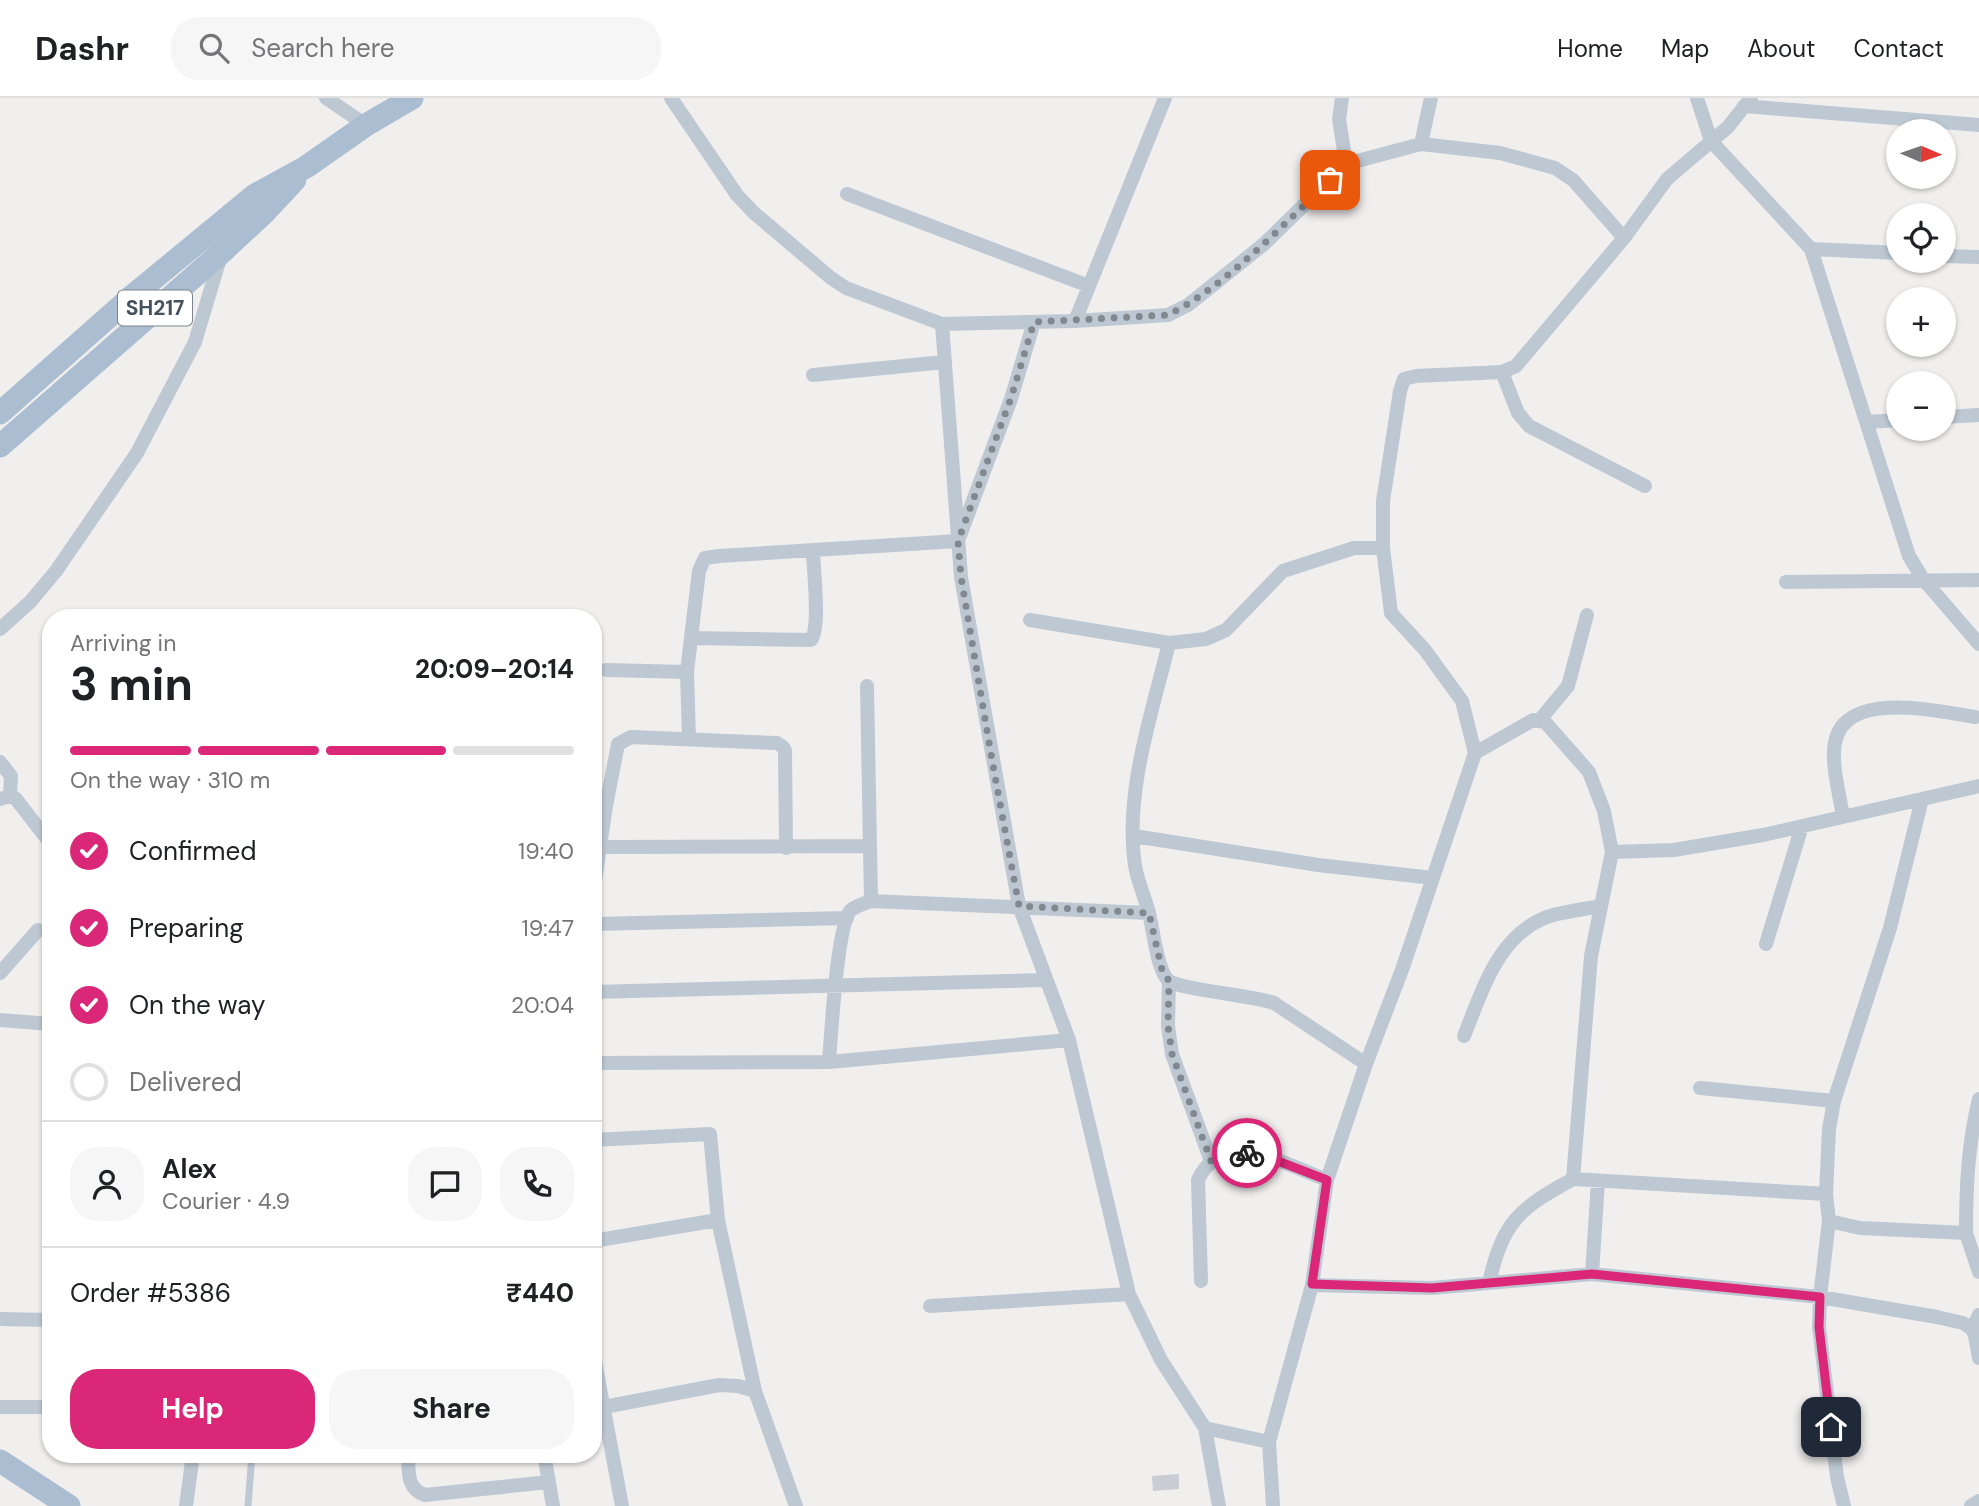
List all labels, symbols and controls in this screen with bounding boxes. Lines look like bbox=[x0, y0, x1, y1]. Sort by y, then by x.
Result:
search box bbox=[171, 17, 661, 80]
text: Dashr bbox=[35, 27, 129, 70]
icon: search bbox=[195, 29, 233, 67]
text: Search here bbox=[251, 31, 395, 65]
text: Home bbox=[1557, 33, 1623, 64]
text: Map bbox=[1661, 33, 1709, 64]
text: About bbox=[1747, 33, 1816, 64]
text: Contact bbox=[1854, 33, 1944, 64]
north arrow bbox=[1886, 119, 1956, 189]
map controls bbox=[1886, 119, 1956, 441]
pin bbox=[1300, 150, 1360, 210]
icon: bag bbox=[1311, 161, 1349, 199]
button: locate bbox=[1886, 203, 1956, 273]
button: + bbox=[1886, 287, 1956, 357]
road number: SH217 bbox=[118, 290, 192, 326]
button: − bbox=[1886, 371, 1956, 441]
text: Arriving in bbox=[70, 628, 176, 658]
text: 20:09–20:14 bbox=[415, 652, 574, 686]
text: 3 min bbox=[70, 654, 193, 714]
text: On the way · 310 m bbox=[70, 765, 270, 795]
icon: check bbox=[70, 832, 108, 870]
text: Confirmed bbox=[129, 834, 256, 868]
text: 19:40 bbox=[518, 836, 574, 866]
icon: check bbox=[70, 909, 108, 947]
text: Preparing bbox=[129, 911, 244, 945]
text: 19:47 bbox=[521, 913, 574, 943]
icon: check bbox=[70, 986, 108, 1024]
text: On the way bbox=[129, 988, 265, 1022]
text: 20:04 bbox=[511, 990, 574, 1020]
text: Delivered bbox=[129, 1065, 242, 1099]
courier bbox=[1212, 1118, 1282, 1188]
icon: bike bbox=[1228, 1134, 1266, 1172]
button: person bbox=[70, 1147, 144, 1221]
button: chat bbox=[408, 1147, 482, 1221]
button: phone bbox=[500, 1147, 574, 1221]
text: Alex bbox=[162, 1152, 217, 1186]
text: Courier · 4.9 bbox=[162, 1186, 290, 1216]
text: Order #5386 bbox=[70, 1276, 231, 1310]
text: ₹440 bbox=[506, 1276, 574, 1310]
button: Help bbox=[70, 1369, 315, 1449]
button: Share bbox=[329, 1369, 574, 1449]
pin bbox=[1801, 1397, 1861, 1457]
icon: home bbox=[1812, 1408, 1850, 1446]

